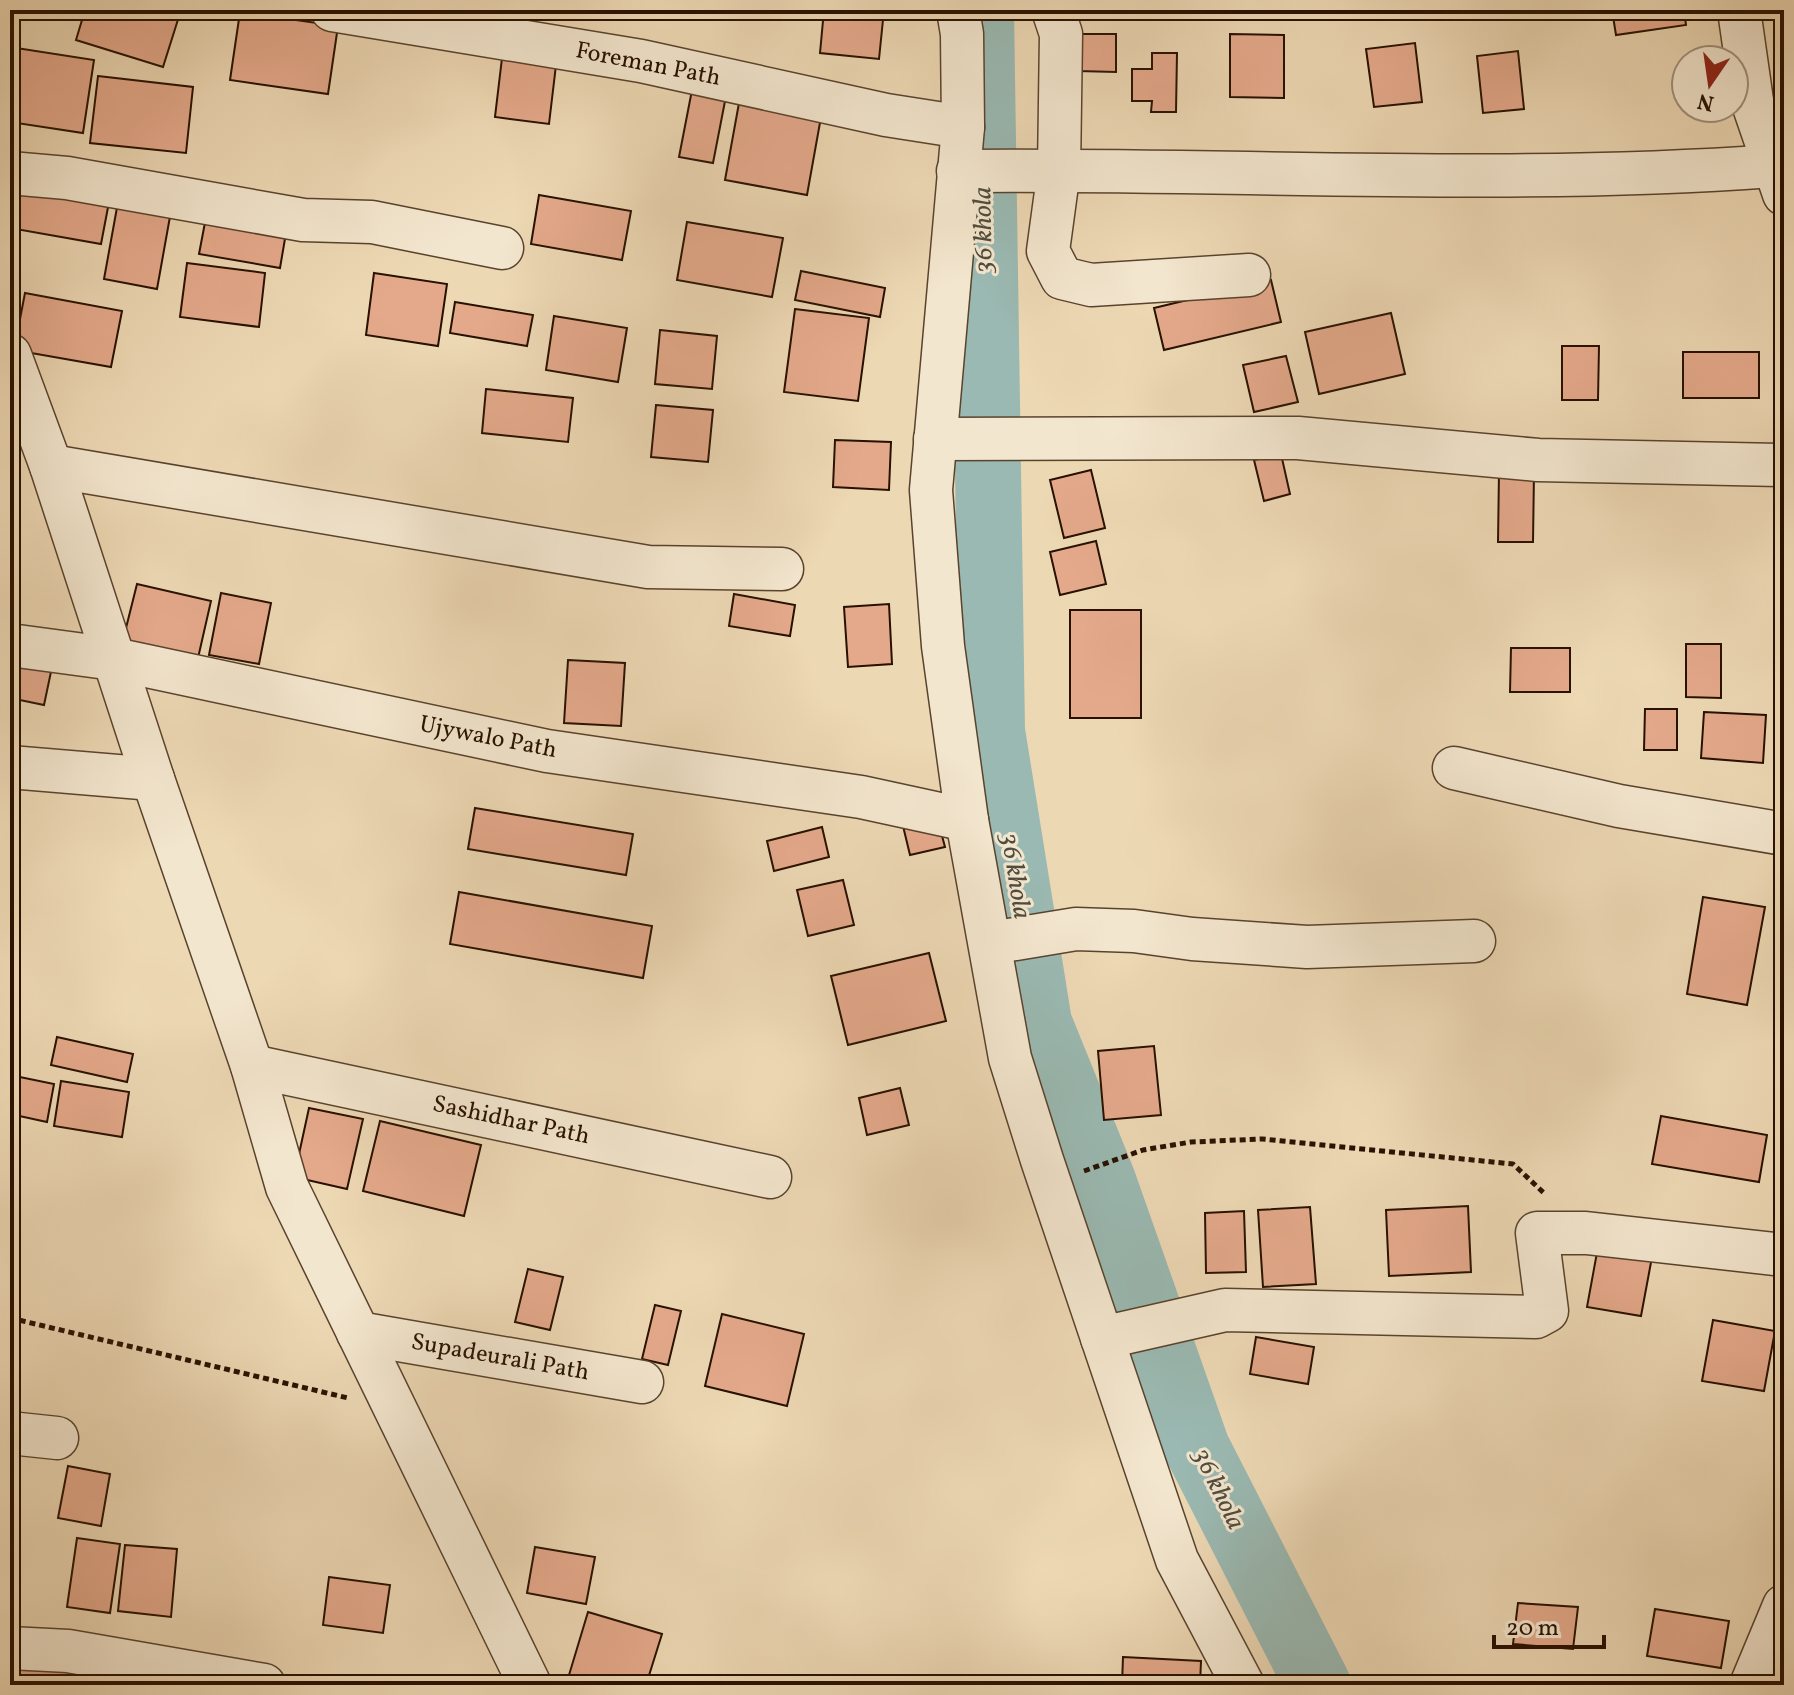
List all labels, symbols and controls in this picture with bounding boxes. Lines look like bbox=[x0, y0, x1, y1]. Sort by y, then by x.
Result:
street label: Foreman Path bbox=[573, 34, 723, 96]
north arrow bbox=[1670, 44, 1750, 124]
text: N bbox=[1695, 84, 1717, 118]
water label: 36 khola bbox=[965, 186, 1003, 275]
street label: Ujywalo Path bbox=[416, 708, 560, 768]
water label: 36 khola bbox=[990, 829, 1040, 922]
street label: Sashidhar Path bbox=[429, 1088, 593, 1154]
street label: Supadeurali Path bbox=[408, 1326, 592, 1390]
water label: 36 khola bbox=[1182, 1441, 1253, 1536]
scale bar bbox=[1494, 1599, 1604, 1649]
text: 20 m bbox=[1506, 1612, 1559, 1646]

